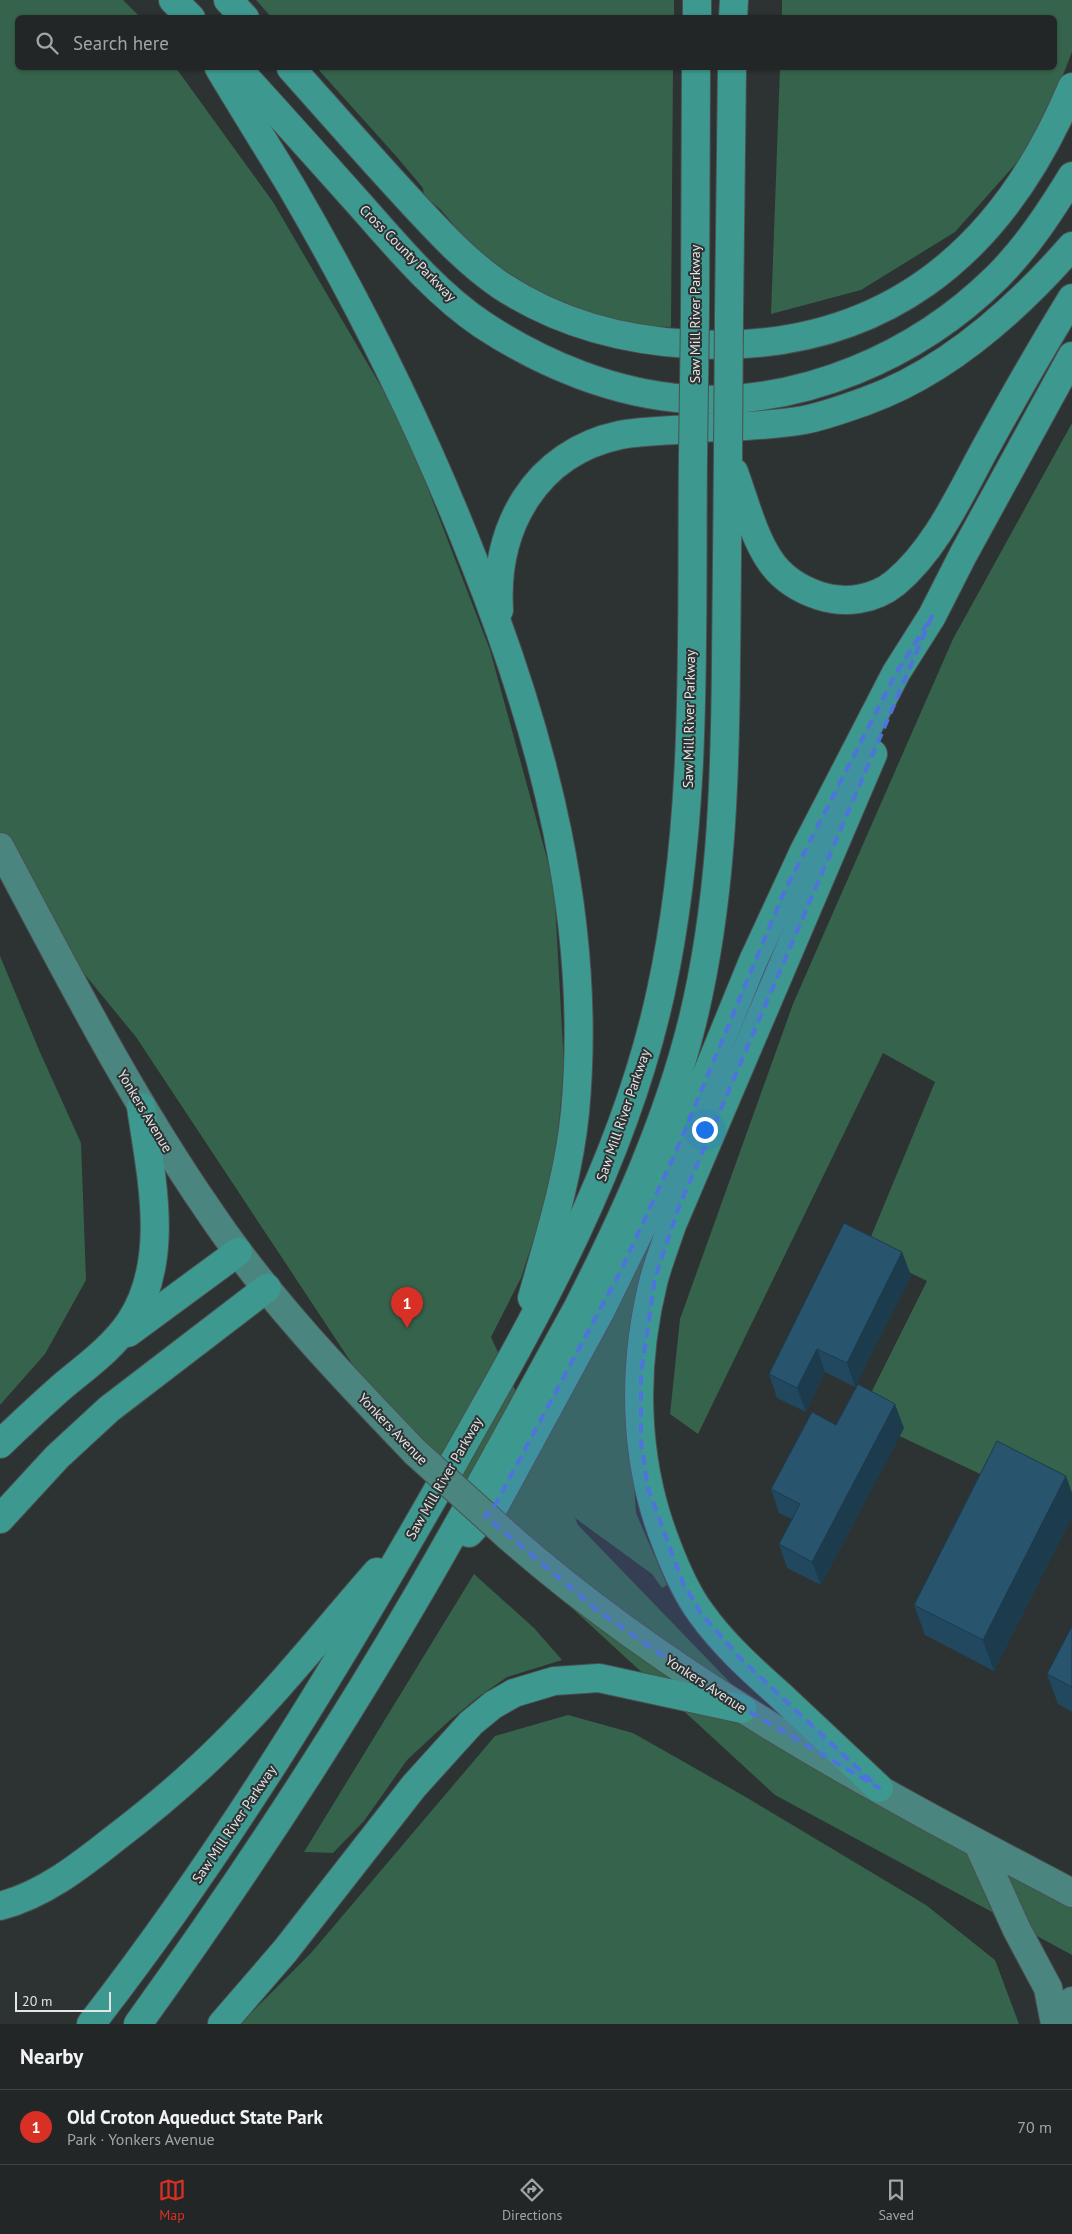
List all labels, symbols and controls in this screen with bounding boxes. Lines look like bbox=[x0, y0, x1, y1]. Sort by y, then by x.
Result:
search box bbox=[15, 15, 1057, 70]
icon: search bbox=[33, 29, 61, 57]
text: Search here bbox=[73, 31, 169, 55]
street label: Cross County Parkway bbox=[356, 201, 461, 306]
street label: Saw Mill River Parkway bbox=[686, 244, 704, 383]
street label: Saw Mill River Parkway bbox=[679, 649, 699, 788]
street label: Saw Mill River Parkway bbox=[592, 1046, 654, 1183]
street label: Yonkers Avenue bbox=[113, 1066, 177, 1156]
your location bbox=[692, 1117, 718, 1143]
pin: 1 bbox=[391, 1287, 423, 1328]
street label: Yonkers Avenue bbox=[354, 1389, 432, 1469]
street label: Saw Mill River Parkway bbox=[402, 1413, 487, 1543]
street label: Yonkers Avenue bbox=[662, 1651, 750, 1717]
street label: Saw Mill River Parkway bbox=[188, 1761, 280, 1886]
scale bar bbox=[15, 1989, 111, 2012]
text: 20 m bbox=[22, 1992, 52, 2010]
text: Nearby bbox=[20, 2043, 83, 2070]
text: Old Croton Aqueduct State Park bbox=[67, 2105, 323, 2129]
text: 1 bbox=[31, 2117, 41, 2137]
text: 70 m bbox=[1017, 2117, 1052, 2137]
text: Park · Yonkers Avenue bbox=[67, 2129, 215, 2149]
tab: Map bbox=[158, 2176, 186, 2224]
tab: Directions bbox=[502, 2176, 562, 2224]
tab: Saved bbox=[878, 2176, 914, 2224]

